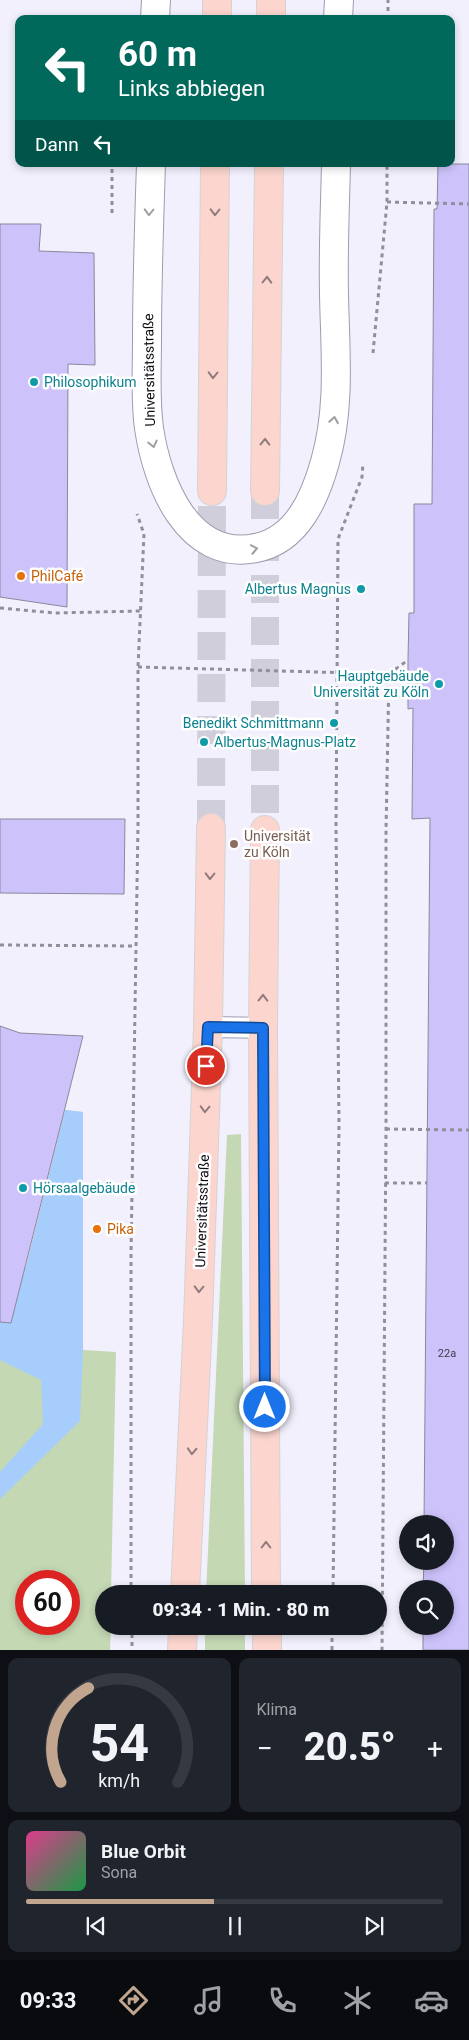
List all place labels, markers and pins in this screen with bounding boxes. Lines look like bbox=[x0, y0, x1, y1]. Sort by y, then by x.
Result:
place label: Philosophikum bbox=[44, 374, 137, 390]
marker: Philosophikum bbox=[28, 376, 40, 388]
place label: PhilCafé bbox=[31, 568, 83, 584]
marker: PhilCafé bbox=[15, 570, 27, 582]
place label: Albertus Magnus bbox=[245, 581, 351, 597]
marker: Albertus Magnus bbox=[355, 583, 367, 595]
place label: Hauptgebäude Universität zu Köln bbox=[313, 668, 429, 700]
marker: Hauptgebäude Universität zu Köln bbox=[433, 678, 445, 690]
place label: Benedikt Schmittmann bbox=[183, 715, 324, 731]
marker: Benedikt Schmittmann bbox=[328, 717, 340, 729]
place label: Albertus-Magnus-Platz bbox=[214, 734, 356, 750]
marker: Albertus-Magnus-Platz bbox=[198, 736, 210, 748]
place label: Universität zu Köln bbox=[244, 828, 311, 860]
marker: Universität zu Köln bbox=[228, 838, 240, 850]
pin bbox=[185, 1045, 227, 1087]
place label: Hörsaalgebäude bbox=[33, 1180, 135, 1196]
marker: Hörsaalgebäude bbox=[17, 1182, 29, 1194]
place label: Pika bbox=[107, 1221, 134, 1237]
marker: Pika bbox=[91, 1223, 103, 1235]

